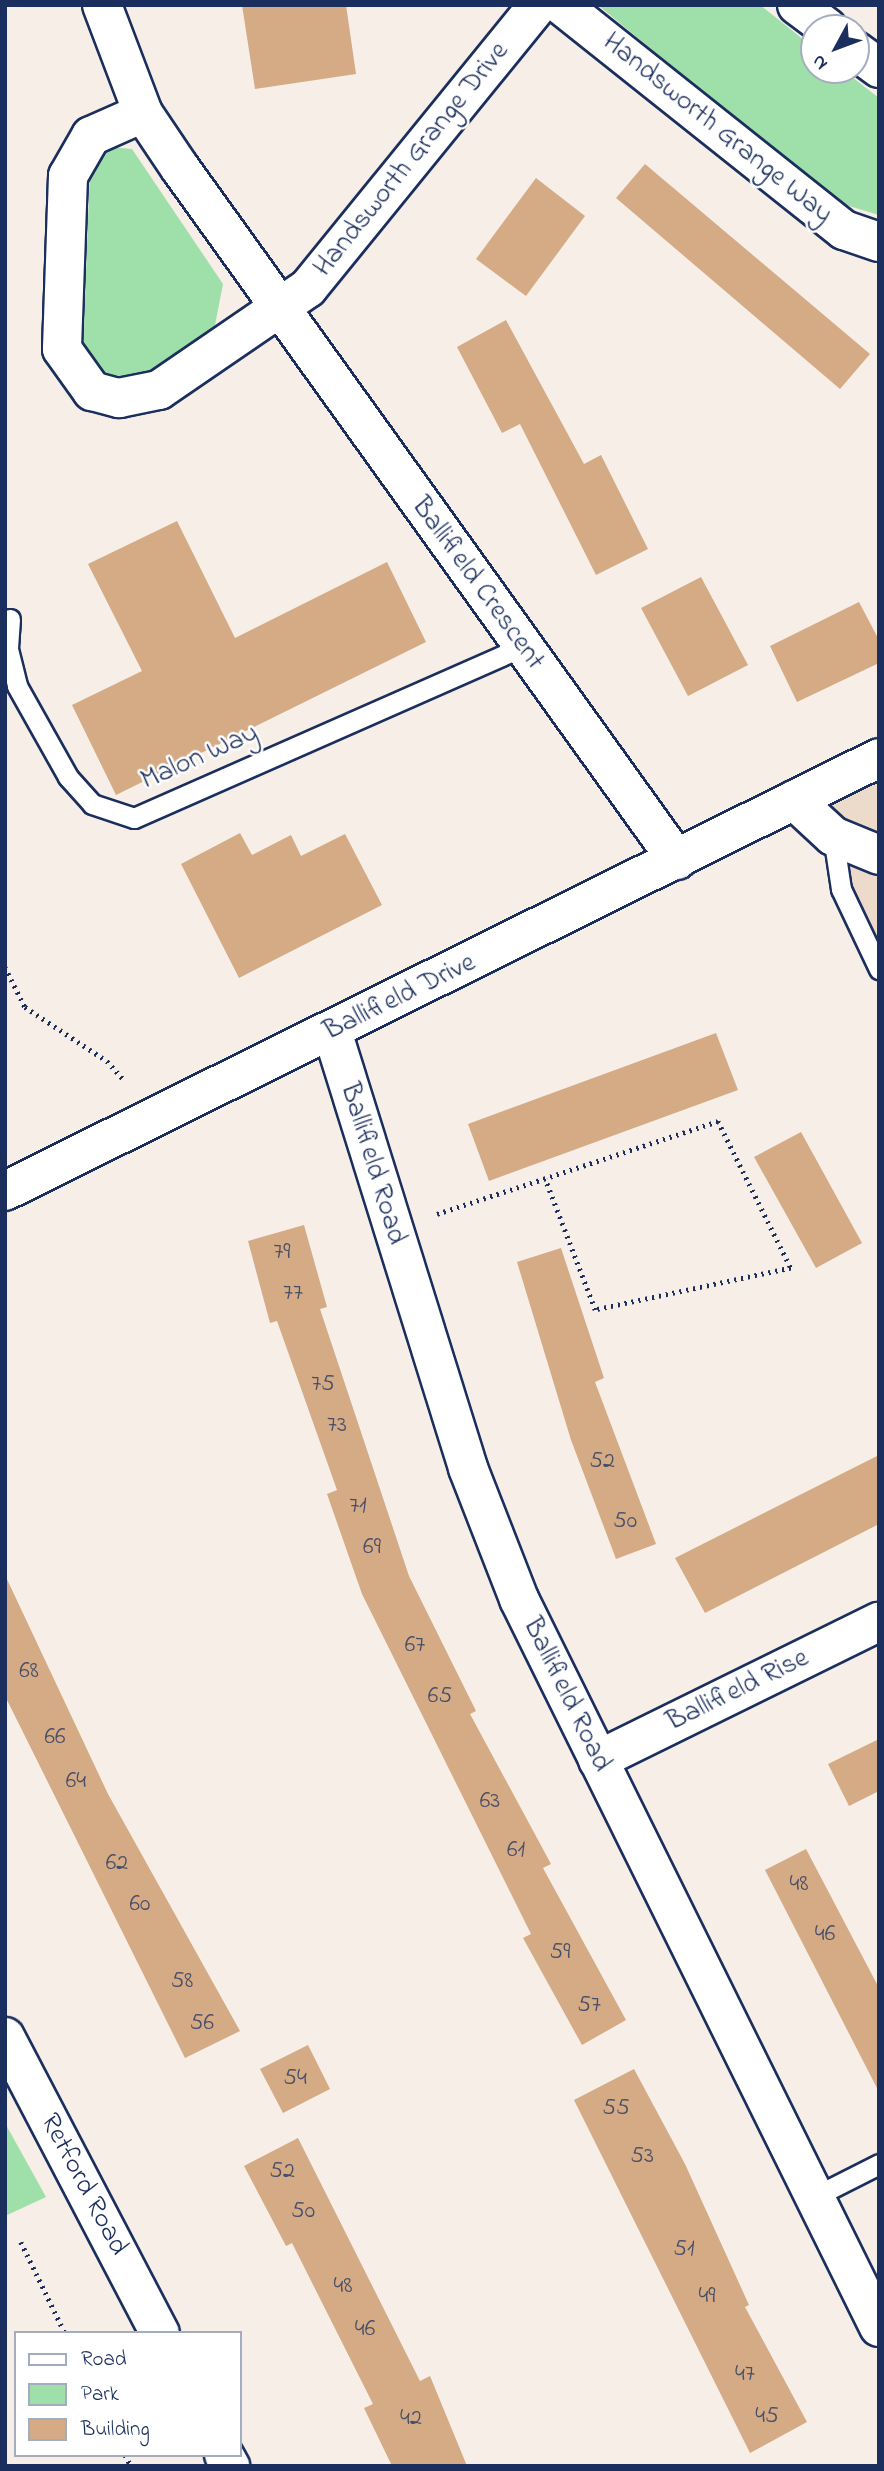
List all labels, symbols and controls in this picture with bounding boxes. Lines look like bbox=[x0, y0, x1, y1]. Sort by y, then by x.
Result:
north arrow bbox=[800, 14, 870, 84]
street label: Handsworth Grange Way bbox=[595, 26, 839, 232]
street label: Handsworth Grange Drive bbox=[307, 36, 517, 284]
text: N bbox=[806, 48, 835, 75]
street label: Ballifield Crescent bbox=[403, 491, 551, 677]
street label: Malon Way bbox=[136, 717, 264, 799]
street label: Ballifield Drive bbox=[319, 947, 481, 1049]
street label: Ballifield Road bbox=[331, 1079, 413, 1249]
house number: 79 bbox=[273, 1239, 291, 1267]
house number: 77 bbox=[283, 1280, 303, 1308]
house number: 75 bbox=[311, 1371, 335, 1399]
house number: 73 bbox=[327, 1412, 347, 1440]
house number: 52 bbox=[589, 1448, 615, 1476]
house number: 71 bbox=[349, 1493, 367, 1521]
house number: 50 bbox=[613, 1508, 637, 1536]
house number: 69 bbox=[363, 1534, 381, 1562]
street label: Ballifield Road bbox=[514, 1612, 618, 1778]
house number: 67 bbox=[405, 1632, 425, 1660]
street label: Ballifield Rise bbox=[662, 1642, 814, 1740]
house number: 68 bbox=[19, 1658, 39, 1686]
house number: 65 bbox=[428, 1683, 452, 1711]
house number: 66 bbox=[44, 1724, 66, 1752]
house number: 64 bbox=[66, 1768, 86, 1796]
house number: 63 bbox=[480, 1788, 500, 1816]
house number: 61 bbox=[507, 1837, 525, 1865]
house number: 62 bbox=[106, 1850, 128, 1878]
house number: 48 bbox=[790, 1871, 808, 1899]
house number: 60 bbox=[130, 1891, 150, 1919]
house number: 46 bbox=[815, 1921, 835, 1949]
house number: 59 bbox=[550, 1939, 570, 1967]
house number: 58 bbox=[171, 1968, 193, 1996]
house number: 57 bbox=[577, 1992, 601, 2020]
house number: 56 bbox=[190, 2010, 214, 2038]
house number: 54 bbox=[283, 2065, 307, 2093]
house number: 55 bbox=[602, 2095, 630, 2123]
street label: Retford Road bbox=[32, 2108, 134, 2262]
house number: 53 bbox=[630, 2143, 654, 2171]
house number: 52 bbox=[269, 2158, 295, 2186]
house number: 50 bbox=[291, 2198, 315, 2226]
house number: 51 bbox=[673, 2236, 695, 2264]
house number: 48 bbox=[334, 2273, 352, 2301]
house number: 49 bbox=[698, 2283, 716, 2311]
house number: 46 bbox=[355, 2316, 375, 2344]
legend bbox=[14, 2331, 242, 2457]
text: Road bbox=[81, 2345, 127, 2375]
house number: 47 bbox=[735, 2361, 755, 2389]
text: Park bbox=[81, 2380, 119, 2410]
house number: 45 bbox=[755, 2403, 779, 2431]
house number: 42 bbox=[400, 2405, 422, 2433]
text: Building bbox=[81, 2415, 150, 2445]

